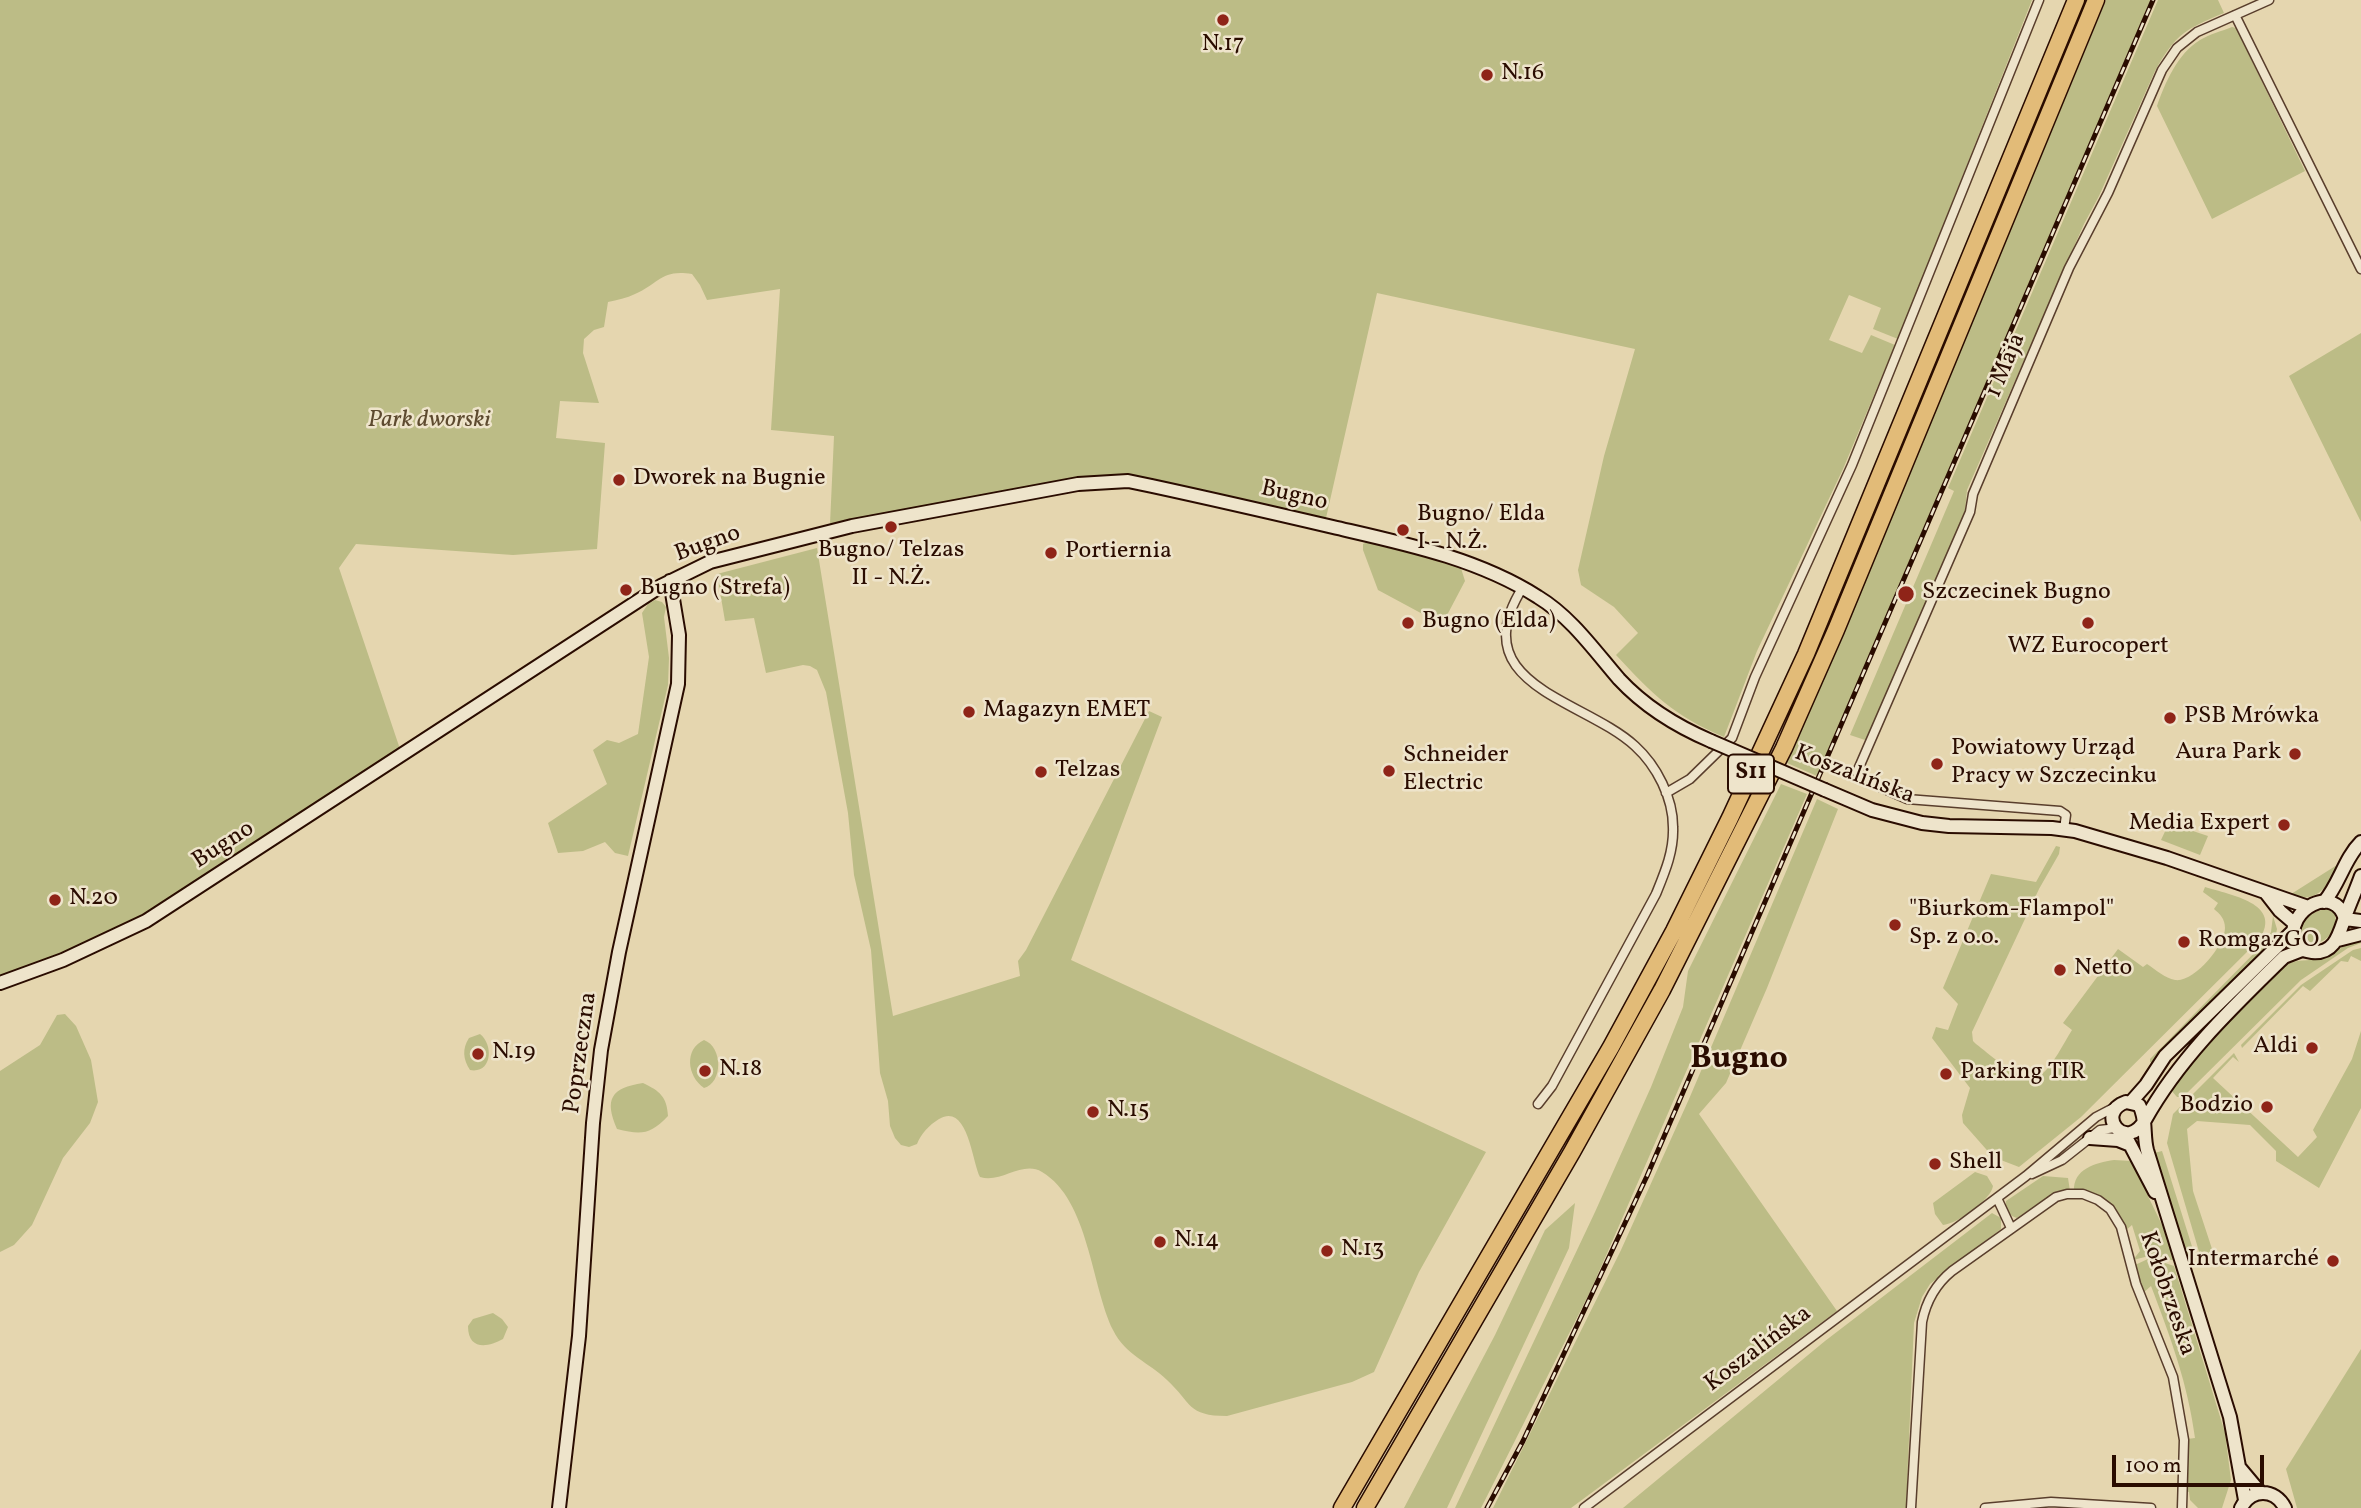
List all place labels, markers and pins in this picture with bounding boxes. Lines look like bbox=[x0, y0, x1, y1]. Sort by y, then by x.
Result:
marker: N.17 bbox=[1215, 12, 1231, 28]
place label: N.17 bbox=[1202, 32, 1244, 60]
place label: N.16 bbox=[1501, 61, 1544, 89]
marker: N.16 bbox=[1479, 67, 1495, 83]
place label: Dworek na Bugnie bbox=[633, 466, 826, 494]
marker: Dworek na Bugnie bbox=[611, 472, 627, 488]
place label: Bugno/ Elda I - N.Ż. bbox=[1417, 502, 1545, 558]
marker: Bugno/ Telzas II - N.Ż. bbox=[883, 519, 899, 535]
marker: Bugno/ Elda I - N.Ż. bbox=[1395, 522, 1411, 538]
place label: Bugno/ Telzas II - N.Ż. bbox=[818, 538, 964, 594]
place label: Portiernia bbox=[1065, 539, 1172, 567]
marker: Portiernia bbox=[1043, 545, 1059, 561]
place label: Bugno (Strefa) bbox=[640, 576, 790, 604]
place label: Szczecinek Bugno bbox=[1922, 580, 2111, 608]
marker: Bugno (Strefa) bbox=[618, 582, 634, 598]
marker: Szczecinek Bugno bbox=[1896, 584, 1916, 604]
place label: Bugno (Elda) bbox=[1422, 609, 1556, 637]
marker: Bugno (Elda) bbox=[1400, 615, 1416, 631]
marker: WZ Eurocopert bbox=[2080, 615, 2096, 631]
place label: WZ Eurocopert bbox=[2007, 634, 2169, 662]
place label: Magazyn EMET bbox=[983, 698, 1150, 726]
marker: Magazyn EMET bbox=[961, 704, 977, 720]
place label: PSB Mrówka bbox=[2184, 704, 2319, 732]
marker: PSB Mrówka bbox=[2162, 710, 2178, 726]
place label: Powiatowy Urząd Pracy w Szczecinku bbox=[1951, 736, 2157, 792]
place label: Aura Park bbox=[2175, 740, 2281, 768]
place label: Schneider Electric bbox=[1403, 743, 1509, 799]
marker: Aura Park bbox=[2287, 746, 2303, 762]
marker: Powiatowy Urząd Pracy w Szczecinku bbox=[1929, 756, 1945, 772]
place label: Telzas bbox=[1055, 758, 1120, 786]
marker: Schneider Electric bbox=[1381, 763, 1397, 779]
marker: Telzas bbox=[1033, 764, 1049, 780]
place label: Media Expert bbox=[2129, 811, 2270, 839]
marker: Media Expert bbox=[2276, 817, 2292, 833]
place label: N.20 bbox=[69, 886, 118, 914]
marker: N.20 bbox=[47, 892, 63, 908]
place label: "Biurkom-Flampol" Sp. z o.o. bbox=[1909, 897, 2114, 953]
marker: "Biurkom-Flampol" Sp. z o.o. bbox=[1887, 917, 1903, 933]
place label: RomgazGO bbox=[2198, 928, 2319, 956]
marker: RomgazGO bbox=[2176, 934, 2192, 950]
place label: Netto bbox=[2074, 956, 2132, 984]
marker: Netto bbox=[2052, 962, 2068, 978]
place label: Aldi bbox=[2253, 1034, 2298, 1062]
place label: N.19 bbox=[492, 1040, 536, 1068]
marker: Aldi bbox=[2304, 1040, 2320, 1056]
marker: N.19 bbox=[470, 1046, 486, 1062]
place label: N.18 bbox=[719, 1057, 762, 1085]
place label: Parking TIR bbox=[1960, 1060, 2086, 1088]
marker: N.18 bbox=[697, 1063, 713, 1079]
marker: Parking TIR bbox=[1938, 1066, 1954, 1082]
place label: Bodzio bbox=[2180, 1093, 2253, 1121]
place label: N.15 bbox=[1107, 1098, 1150, 1126]
marker: Bodzio bbox=[2259, 1099, 2275, 1115]
marker: N.15 bbox=[1085, 1104, 1101, 1120]
place label: Shell bbox=[1949, 1150, 2002, 1178]
marker: Shell bbox=[1927, 1156, 1943, 1172]
place label: N.14 bbox=[1174, 1228, 1219, 1256]
marker: N.14 bbox=[1152, 1234, 1168, 1250]
place label: N.13 bbox=[1341, 1237, 1384, 1265]
marker: N.13 bbox=[1319, 1243, 1335, 1259]
place label: Intermarché bbox=[2188, 1247, 2319, 1275]
marker: Intermarché bbox=[2325, 1253, 2341, 1269]

